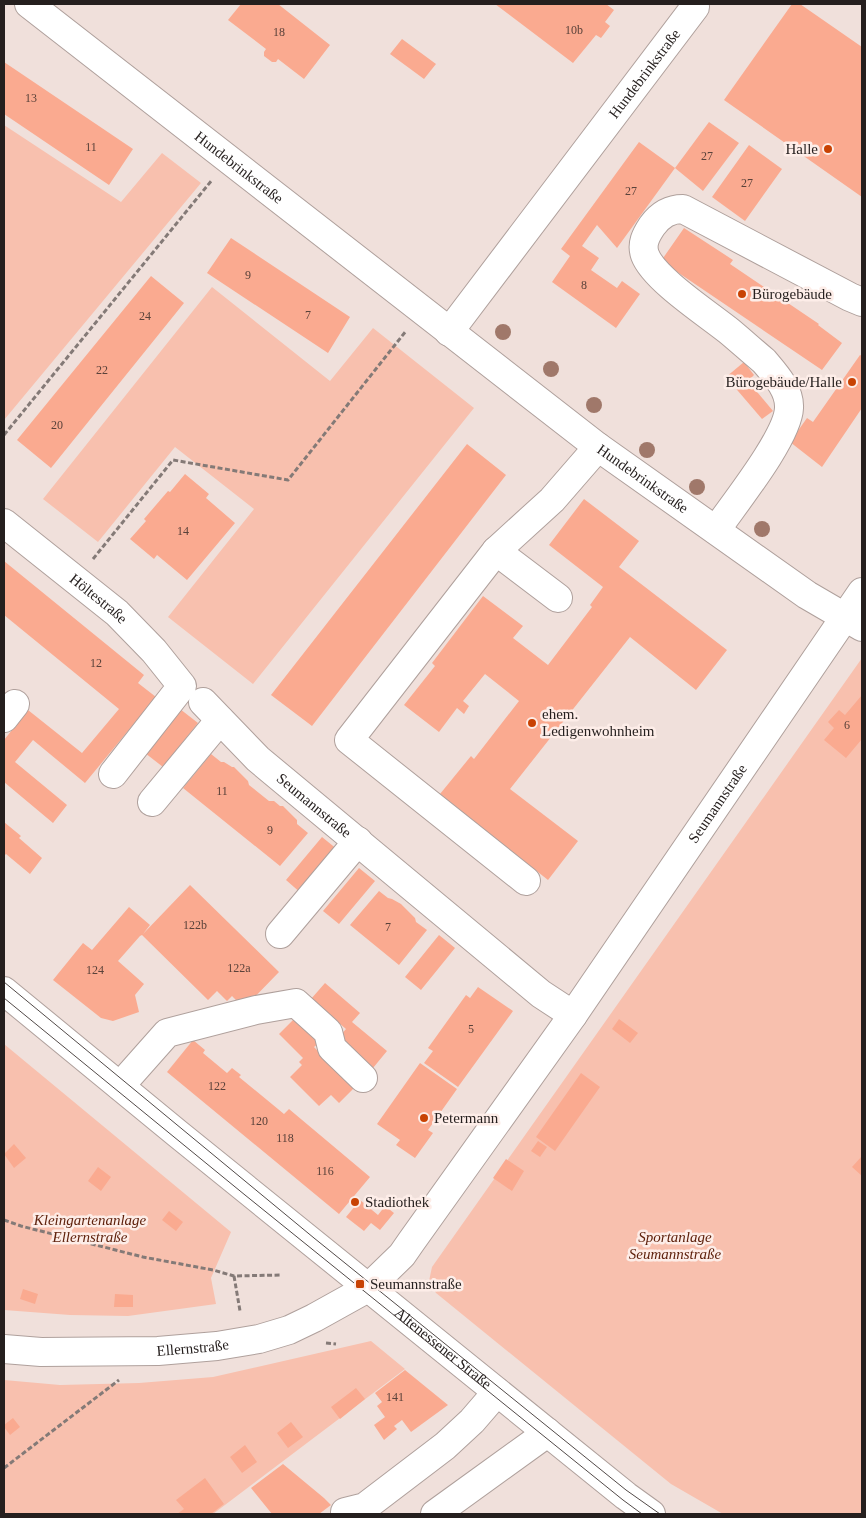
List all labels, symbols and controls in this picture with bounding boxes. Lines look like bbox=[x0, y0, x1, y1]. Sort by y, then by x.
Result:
house number: 10b bbox=[565, 23, 583, 37]
house number: 18 bbox=[273, 25, 285, 39]
street label: Hundebrinkstraße bbox=[606, 26, 684, 121]
house number: 13 bbox=[25, 91, 37, 105]
street label: Hundebrinkstraße bbox=[192, 128, 286, 207]
house number: 11 bbox=[85, 140, 97, 154]
place label: Halle bbox=[786, 141, 818, 157]
marker: Halle bbox=[822, 143, 834, 155]
house number: 27 bbox=[701, 149, 713, 163]
house number: 27 bbox=[741, 176, 753, 190]
house number: 27 bbox=[625, 184, 637, 198]
house number: 9 bbox=[245, 268, 251, 282]
house number: 8 bbox=[581, 278, 587, 292]
place label: Bürogebäude bbox=[752, 286, 832, 302]
marker: Bürogebäude bbox=[736, 288, 748, 300]
house number: 7 bbox=[305, 308, 311, 322]
house number: 24 bbox=[139, 309, 151, 323]
house number: 22 bbox=[96, 363, 108, 377]
place label: Bürogebäude/Halle bbox=[725, 374, 842, 390]
marker: Bürogebäude/Halle bbox=[846, 376, 858, 388]
house number: 20 bbox=[51, 418, 63, 432]
street label: Hundebrinkstraße bbox=[594, 441, 692, 517]
house number: 14 bbox=[177, 524, 189, 538]
street label: Höltestraße bbox=[67, 571, 131, 627]
house number: 12 bbox=[90, 656, 102, 670]
place label: ehem. Ledigenwohnheim bbox=[542, 706, 655, 739]
marker: ehem. Ledigenwohnheim bbox=[526, 717, 538, 729]
house number: 6 bbox=[844, 718, 850, 732]
street label: Seumannstraße bbox=[685, 761, 750, 846]
street label: Seumannstraße bbox=[274, 770, 355, 841]
house number: 11 bbox=[216, 784, 228, 798]
house number: 9 bbox=[267, 823, 273, 837]
house number: 122b bbox=[183, 918, 207, 932]
house number: 7 bbox=[385, 920, 391, 934]
house number: 122a bbox=[227, 961, 251, 975]
house number: 124 bbox=[86, 963, 104, 977]
house number: 5 bbox=[468, 1022, 474, 1036]
house number: 122 bbox=[208, 1079, 226, 1093]
place label: Petermann bbox=[434, 1110, 499, 1126]
marker: Petermann bbox=[418, 1112, 430, 1124]
house number: 120 bbox=[250, 1114, 268, 1128]
house number: 118 bbox=[276, 1131, 294, 1145]
house number: 116 bbox=[316, 1164, 334, 1178]
place label: Stadiothek bbox=[365, 1194, 430, 1210]
marker: Stadiothek bbox=[349, 1196, 361, 1208]
park label: Kleingartenanlage Ellernstraße bbox=[33, 1212, 147, 1245]
park label: Sportanlage Seumannstraße bbox=[629, 1229, 722, 1262]
place label: Seumannstraße bbox=[370, 1276, 462, 1292]
marker: Seumannstraße bbox=[354, 1278, 366, 1290]
street label: Altenessener Straße bbox=[391, 1304, 495, 1392]
street label: Ellernstraße bbox=[156, 1336, 230, 1359]
house number: 141 bbox=[386, 1390, 404, 1404]

